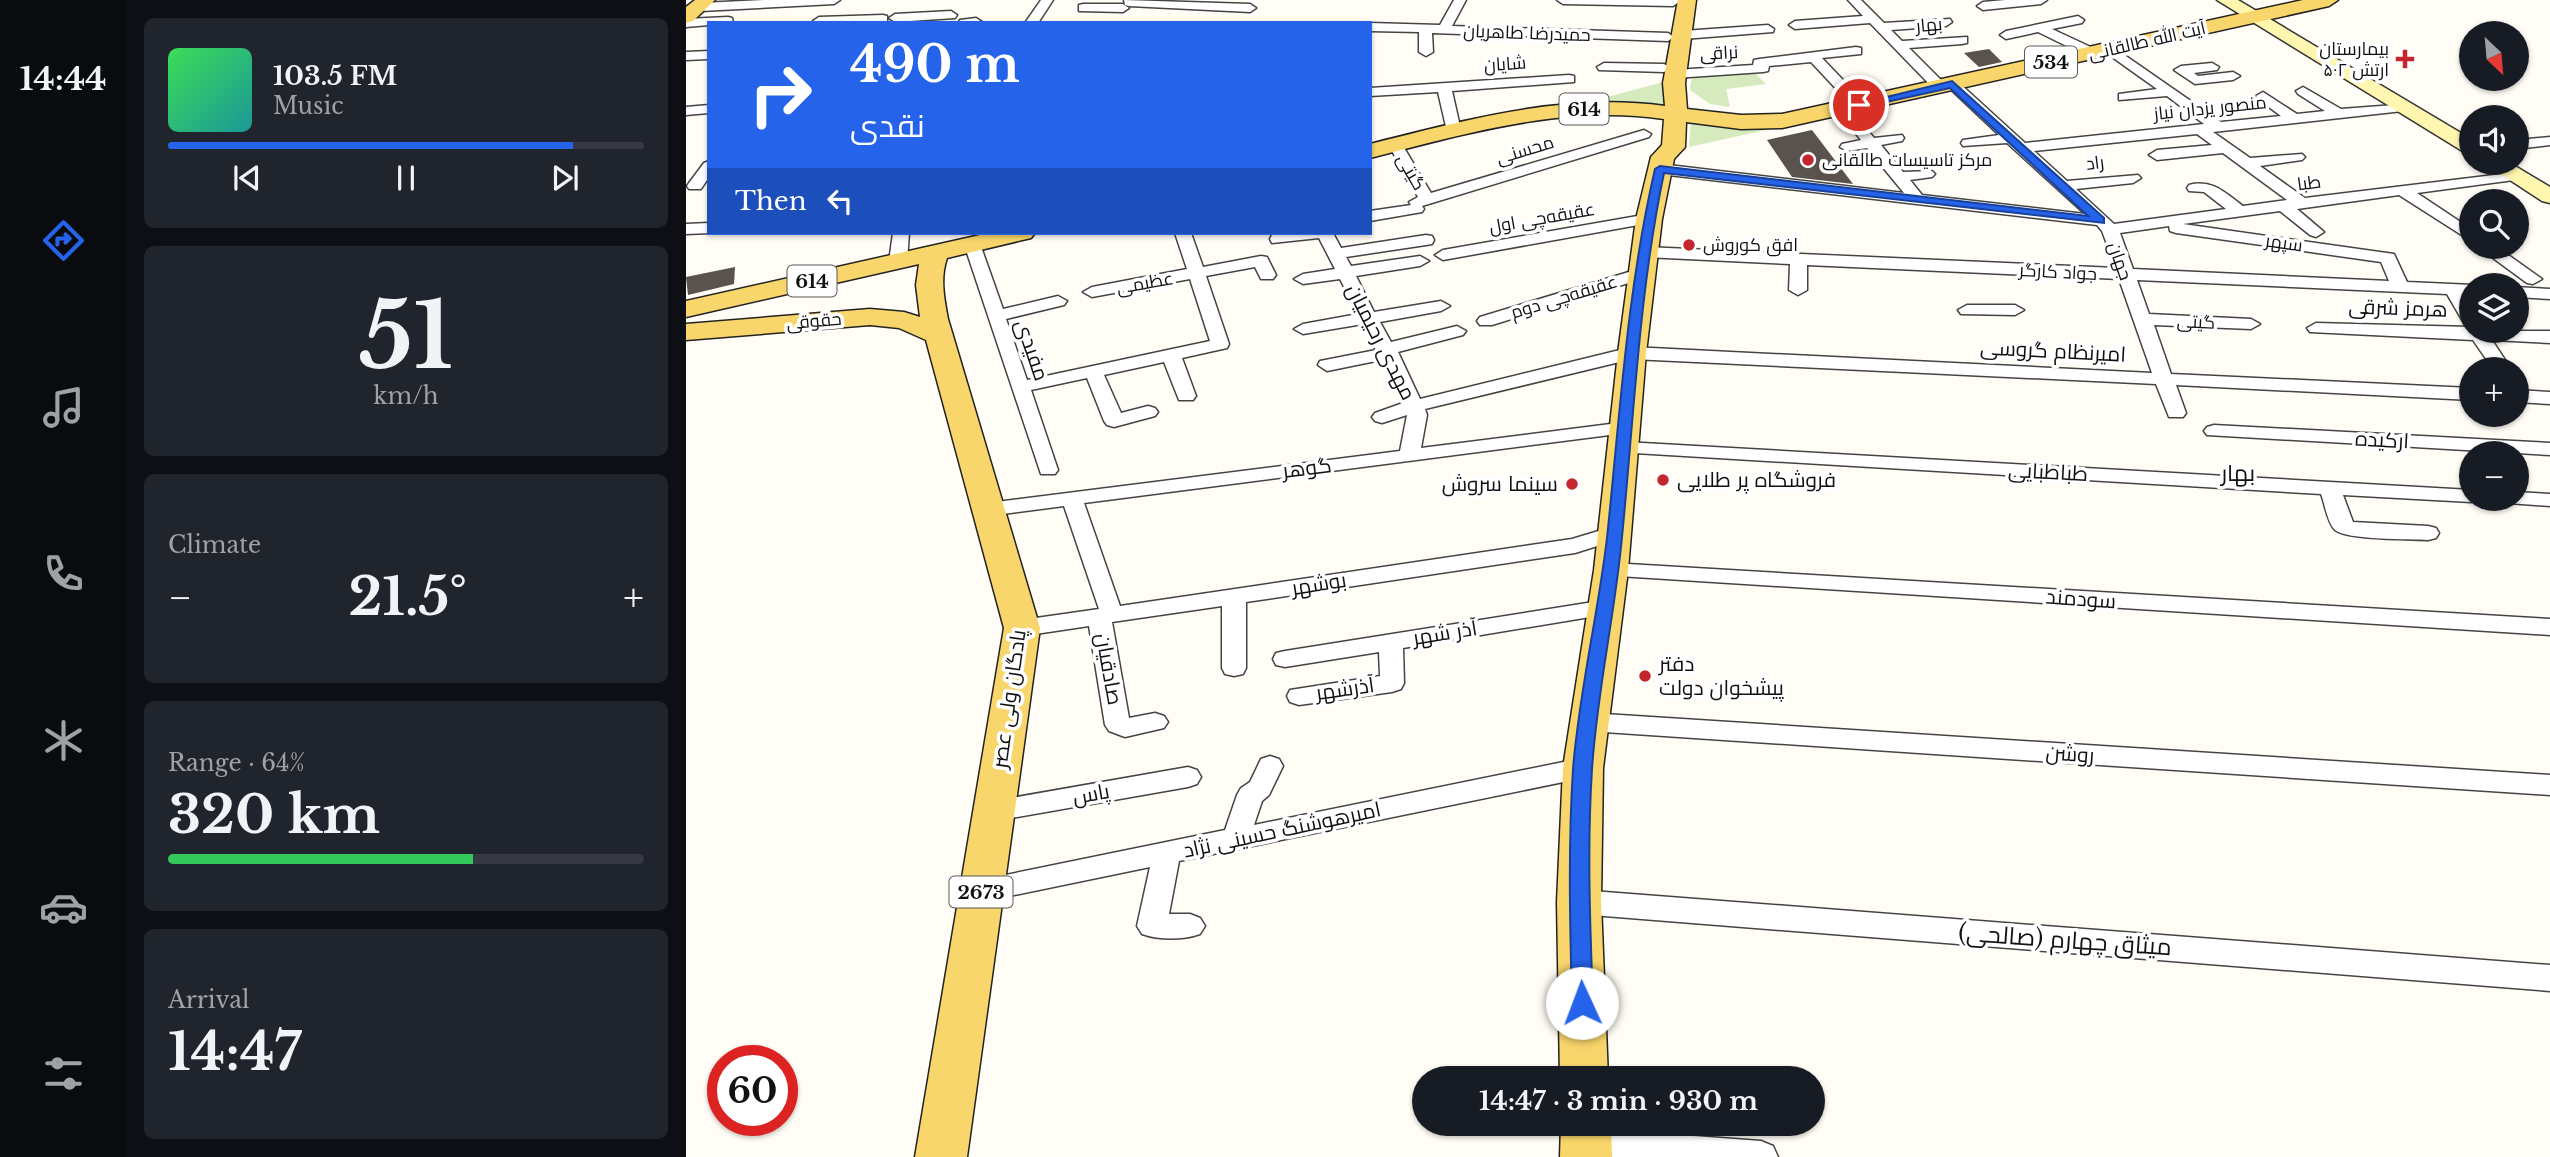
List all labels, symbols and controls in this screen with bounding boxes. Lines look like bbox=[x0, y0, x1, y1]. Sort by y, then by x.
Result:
street label: بهار bbox=[1914, 13, 1943, 37]
street label: آیت الله طالقانی bbox=[2086, 16, 2208, 65]
street label: حمیدرضا طاهریان bbox=[1463, 20, 1591, 46]
north arrow bbox=[2459, 21, 2529, 91]
map controls bbox=[2459, 21, 2529, 511]
text: 490 m bbox=[850, 34, 1020, 95]
place label: بیمارستان ۵۰۲ ارتش bbox=[2319, 38, 2389, 81]
street label: نراقی bbox=[1699, 41, 1739, 65]
road number: 534 bbox=[2025, 46, 2077, 78]
icon: right bbox=[735, 49, 826, 140]
marker: بیمارستان ۵۰۲ ارتش bbox=[2395, 49, 2415, 69]
street label: شایان bbox=[1483, 52, 1527, 76]
text: 14:44 bbox=[20, 59, 106, 99]
text: 103.5 FM bbox=[273, 60, 397, 92]
pin bbox=[1829, 75, 1889, 135]
icon: arrive bbox=[1840, 86, 1878, 124]
street label: منصور یزدان نیاز bbox=[2151, 91, 2268, 125]
text: Music bbox=[273, 92, 344, 120]
road number: 614 bbox=[1560, 94, 1608, 124]
button: sound bbox=[2459, 105, 2529, 175]
text: نقدی bbox=[850, 106, 925, 146]
street label: محسنی bbox=[1494, 131, 1556, 169]
place label: مرکز تاسیسات طالقانی bbox=[1822, 149, 1992, 171]
street label: گیتی bbox=[1392, 150, 1430, 194]
street label: راد bbox=[2085, 151, 2105, 175]
marker: مرکز تاسیسات طالقانی bbox=[1800, 152, 1816, 168]
icon: previous bbox=[228, 159, 266, 197]
icon: pause bbox=[387, 159, 425, 197]
icon: next bbox=[546, 159, 584, 197]
street label: طبا bbox=[2296, 170, 2322, 196]
icon: left bbox=[821, 182, 859, 220]
text: Then bbox=[735, 185, 807, 217]
button: search bbox=[2459, 189, 2529, 259]
street label: عقیقه‌چی اول bbox=[1487, 198, 1597, 239]
icon: directions bbox=[39, 216, 88, 265]
street label: سپهر bbox=[2263, 229, 2304, 257]
place label: افق کوروش bbox=[1703, 234, 1798, 257]
marker: افق کوروش bbox=[1681, 237, 1697, 253]
street label: جهان bbox=[2103, 239, 2137, 283]
street label: جواد کارگر bbox=[2018, 259, 2097, 285]
road number: 614 bbox=[788, 266, 836, 296]
street label: عظیمی bbox=[1115, 267, 1175, 299]
street label: عقیقه‌چی دوم bbox=[1508, 270, 1620, 325]
button: layers bbox=[2459, 273, 2529, 343]
street label: مهدی رحیمیان bbox=[1341, 279, 1421, 405]
text: 51 bbox=[359, 280, 453, 393]
street label: هرمز شرقی bbox=[2348, 293, 2448, 323]
street label: حقوقی bbox=[786, 308, 842, 334]
street label: گیتی bbox=[2176, 310, 2216, 334]
street label: مفیدی bbox=[1009, 316, 1055, 384]
street label: امیرنظام گروسی bbox=[1979, 334, 2127, 369]
button: + bbox=[2459, 357, 2529, 427]
text: km/h bbox=[373, 382, 439, 410]
icon: music bbox=[39, 383, 88, 432]
street label: ارکیده bbox=[2354, 426, 2410, 454]
button: − bbox=[2459, 441, 2529, 511]
street label: گوهر bbox=[1280, 452, 1333, 484]
street label: طباطبایی bbox=[2007, 457, 2089, 487]
district label: بهار bbox=[2219, 459, 2255, 487]
place label: فروشگاه پر طلایی bbox=[1677, 467, 1836, 494]
place label: سینما سروش bbox=[1442, 471, 1558, 497]
marker: فروشگاه پر طلایی bbox=[1655, 472, 1671, 488]
marker: سینما سروش bbox=[1564, 476, 1580, 492]
text: Climate bbox=[168, 531, 261, 559]
icon: phone bbox=[39, 549, 88, 598]
text: 21.5° bbox=[348, 565, 467, 629]
street label: بوشهر bbox=[1289, 567, 1348, 601]
text: − bbox=[168, 574, 192, 621]
text: + bbox=[623, 574, 644, 621]
street label: سودمند bbox=[2045, 584, 2117, 614]
street label: آذر شهر bbox=[1410, 615, 1479, 651]
street label: پادگان ولی عصر bbox=[986, 627, 1033, 771]
street label: صادقیان bbox=[1090, 631, 1128, 707]
place label: دفتر پیشخوان دولت bbox=[1658, 651, 1784, 702]
marker: دفتر پیشخوان دولت bbox=[1637, 668, 1653, 684]
street label: آذرشهر bbox=[1313, 672, 1376, 706]
icon: climate bbox=[39, 716, 88, 765]
street label: روشن bbox=[2045, 739, 2095, 769]
text: Range · 64% bbox=[168, 749, 305, 777]
street label: پاس bbox=[1070, 778, 1112, 811]
text: 320 km bbox=[168, 783, 380, 847]
street label: امیرهوشنگ حسینی نژاد bbox=[1181, 796, 1383, 864]
road number: 2673 bbox=[950, 876, 1012, 908]
icon: car bbox=[39, 883, 88, 932]
street label: میثاق چهارم (صالحی) bbox=[1957, 918, 2173, 963]
position arrow bbox=[1545, 966, 1619, 1040]
text: Arrival bbox=[168, 986, 249, 1014]
text: 14:47 bbox=[168, 1020, 301, 1084]
speed limit sign: 60 bbox=[707, 1045, 798, 1136]
icon: filters bbox=[39, 1049, 88, 1098]
text: 14:47 · 3 min · 930 m bbox=[1479, 1085, 1758, 1117]

